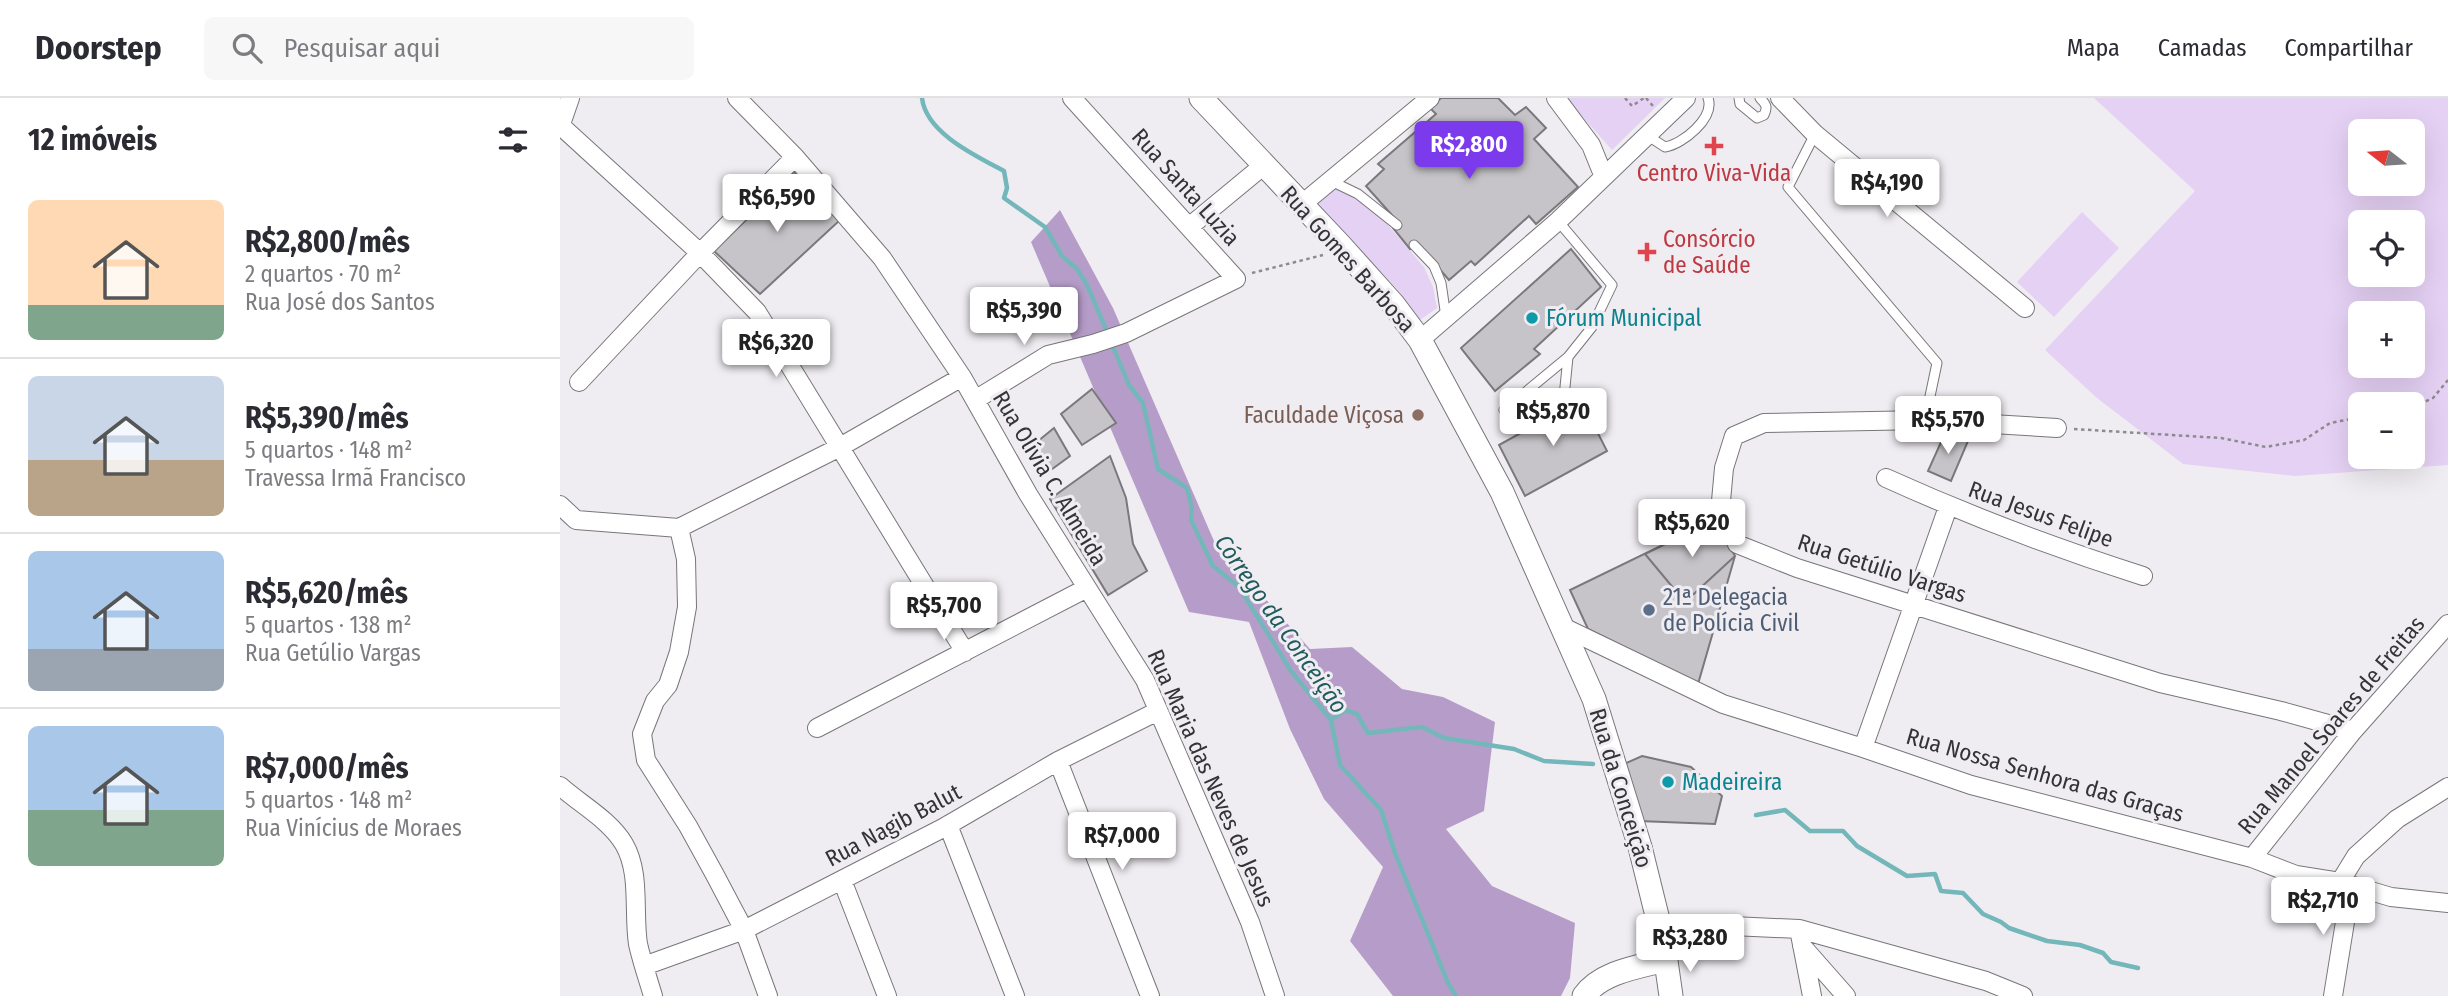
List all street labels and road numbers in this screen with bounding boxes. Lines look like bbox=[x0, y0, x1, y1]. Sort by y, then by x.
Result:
street label: Rua Santa Luzia bbox=[1126, 123, 1246, 251]
street label: Rua Gomes Barbosa bbox=[1275, 180, 1421, 338]
street label: Rua Olívia C. Almeida bbox=[987, 386, 1113, 570]
street label: Rua Jesus Felipe bbox=[1965, 475, 2117, 553]
street label: Rua Getúlio Vargas bbox=[1794, 528, 1970, 609]
street label: Rua Manoel Soares de Freitas bbox=[2232, 610, 2430, 840]
street label: Rua Maria das Neves de Jesus bbox=[1142, 645, 1280, 911]
street label: Rua da Conceição bbox=[1583, 705, 1659, 871]
street label: Rua Nossa Senhora das Graças bbox=[1903, 722, 2187, 828]
street label: Rua Nagib Balut bbox=[820, 777, 966, 873]

